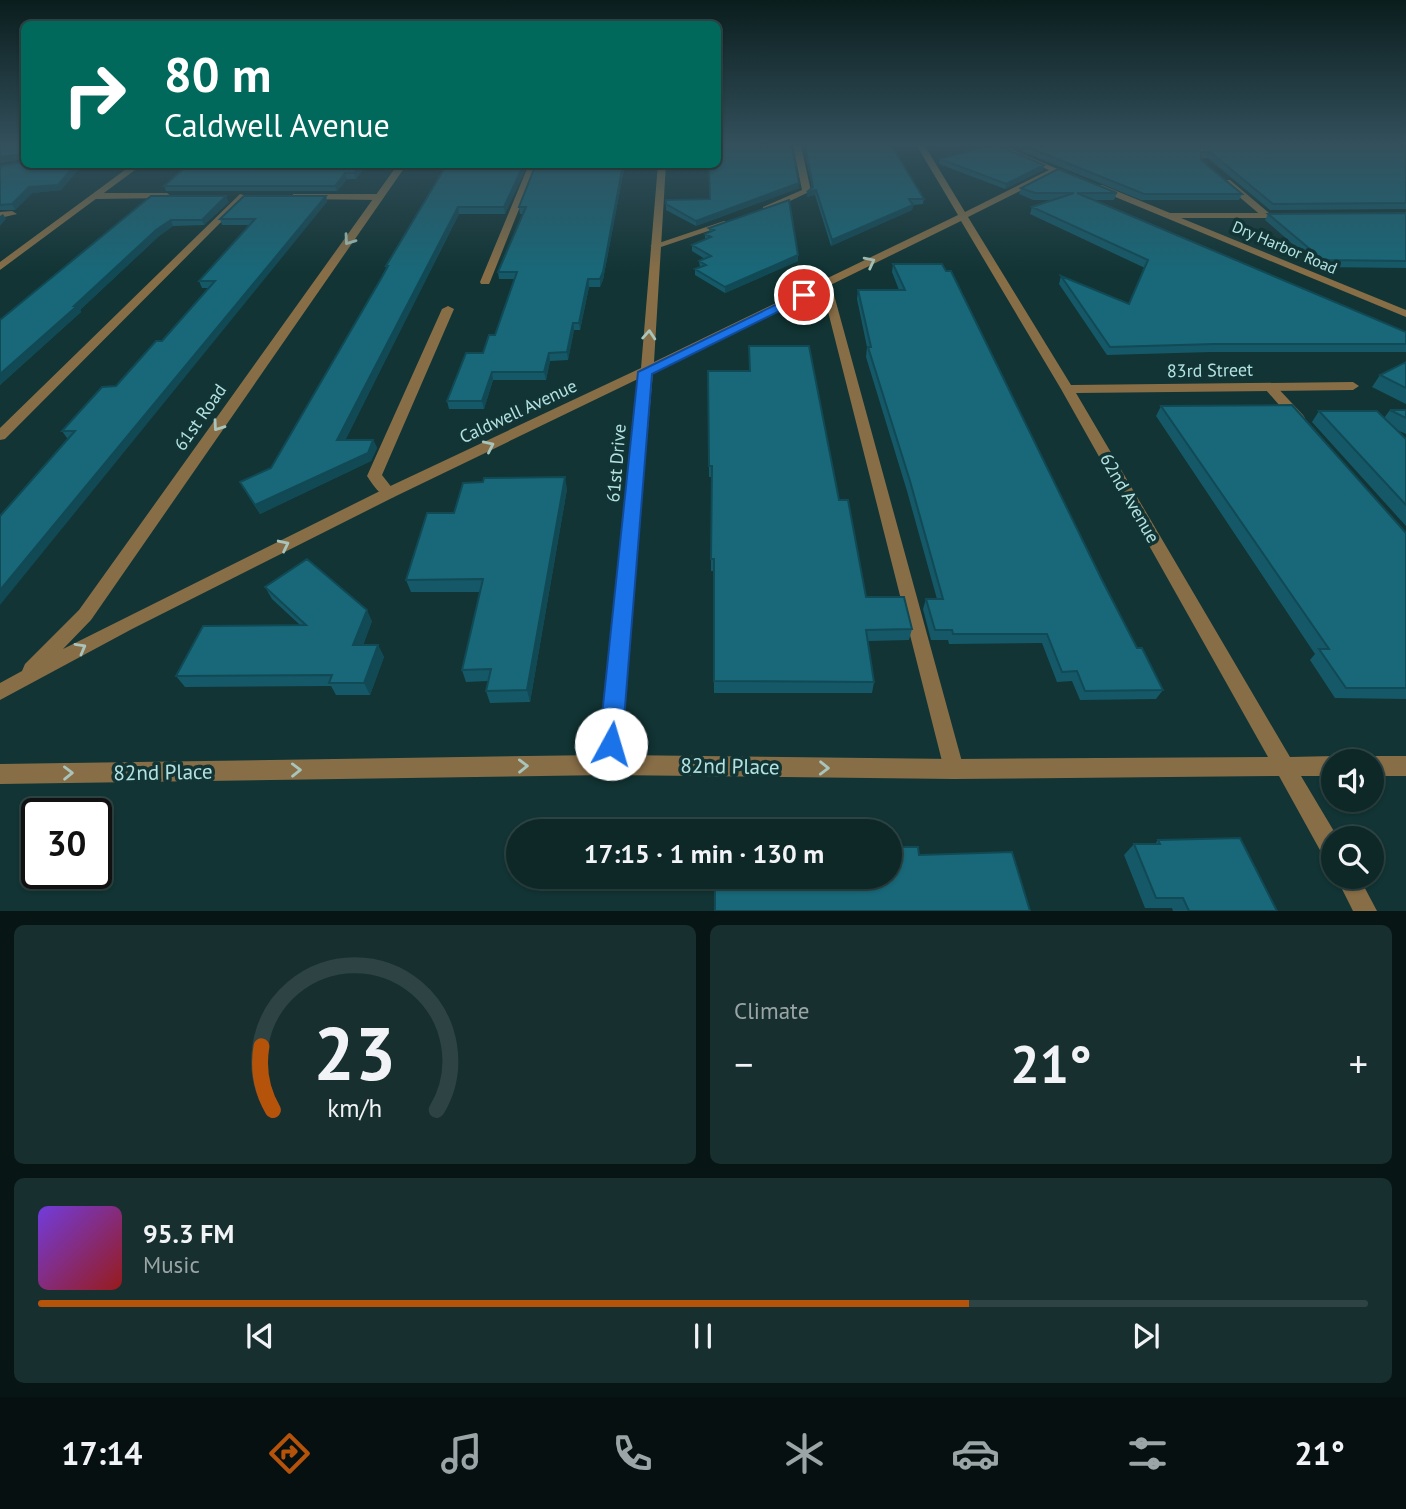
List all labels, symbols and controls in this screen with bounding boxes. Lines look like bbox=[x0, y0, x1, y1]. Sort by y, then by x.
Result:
text: 80 m bbox=[164, 42, 271, 106]
icon: right bbox=[49, 49, 140, 140]
text: Caldwell Avenue bbox=[164, 104, 390, 146]
street label: Dry Harbor Road bbox=[1230, 216, 1340, 278]
one-way arrow bbox=[345, 232, 357, 245]
one-way arrow bbox=[863, 256, 875, 270]
pin bbox=[774, 265, 834, 325]
icon: arrive bbox=[785, 276, 823, 314]
one-way arrow bbox=[641, 329, 656, 340]
street label: 83rd Street bbox=[1167, 358, 1253, 382]
street label: Caldwell Avenue bbox=[456, 374, 580, 448]
street label: 61st Road bbox=[169, 379, 231, 455]
one-way arrow bbox=[214, 418, 226, 431]
street label: 61st Drive bbox=[601, 423, 631, 503]
one-way arrow bbox=[482, 440, 494, 454]
street label: 62nd Avenue bbox=[1095, 449, 1165, 547]
one-way arrow bbox=[277, 540, 289, 554]
one-way arrow bbox=[74, 643, 87, 656]
position arrow bbox=[574, 707, 648, 781]
map controls bbox=[1321, 749, 1384, 889]
button: sound bbox=[1321, 749, 1384, 812]
street label: 82nd Place bbox=[680, 752, 780, 780]
street label: 82nd Place bbox=[113, 758, 213, 786]
one-way arrow bbox=[518, 758, 529, 774]
one-way arrow bbox=[819, 760, 830, 775]
one-way arrow bbox=[290, 762, 301, 777]
one-way arrow bbox=[63, 765, 74, 781]
speed limit sign: 30 bbox=[21, 798, 112, 889]
button: search bbox=[1321, 826, 1384, 889]
text: 17:15 · 1 min · 130 m bbox=[584, 837, 824, 870]
text: Climate bbox=[734, 996, 809, 1025]
text: 23 bbox=[314, 1007, 396, 1101]
text: 21° bbox=[1010, 1030, 1092, 1097]
text: − bbox=[734, 1039, 753, 1088]
text: + bbox=[1349, 1039, 1368, 1088]
text: km/h bbox=[328, 1092, 382, 1124]
text: 95.3 FM bbox=[143, 1217, 234, 1250]
text: Music bbox=[143, 1250, 200, 1279]
icon: previous bbox=[241, 1317, 279, 1355]
icon: pause bbox=[684, 1317, 722, 1355]
icon: next bbox=[1127, 1317, 1165, 1355]
icon: directions bbox=[265, 1429, 314, 1478]
icon: music bbox=[437, 1429, 486, 1478]
icon: phone bbox=[608, 1429, 657, 1478]
icon: climate bbox=[780, 1429, 829, 1478]
icon: car bbox=[951, 1429, 1000, 1478]
icon: filters bbox=[1123, 1429, 1172, 1478]
text: 17:14 bbox=[61, 1432, 142, 1474]
text: 21° bbox=[1294, 1432, 1345, 1474]

